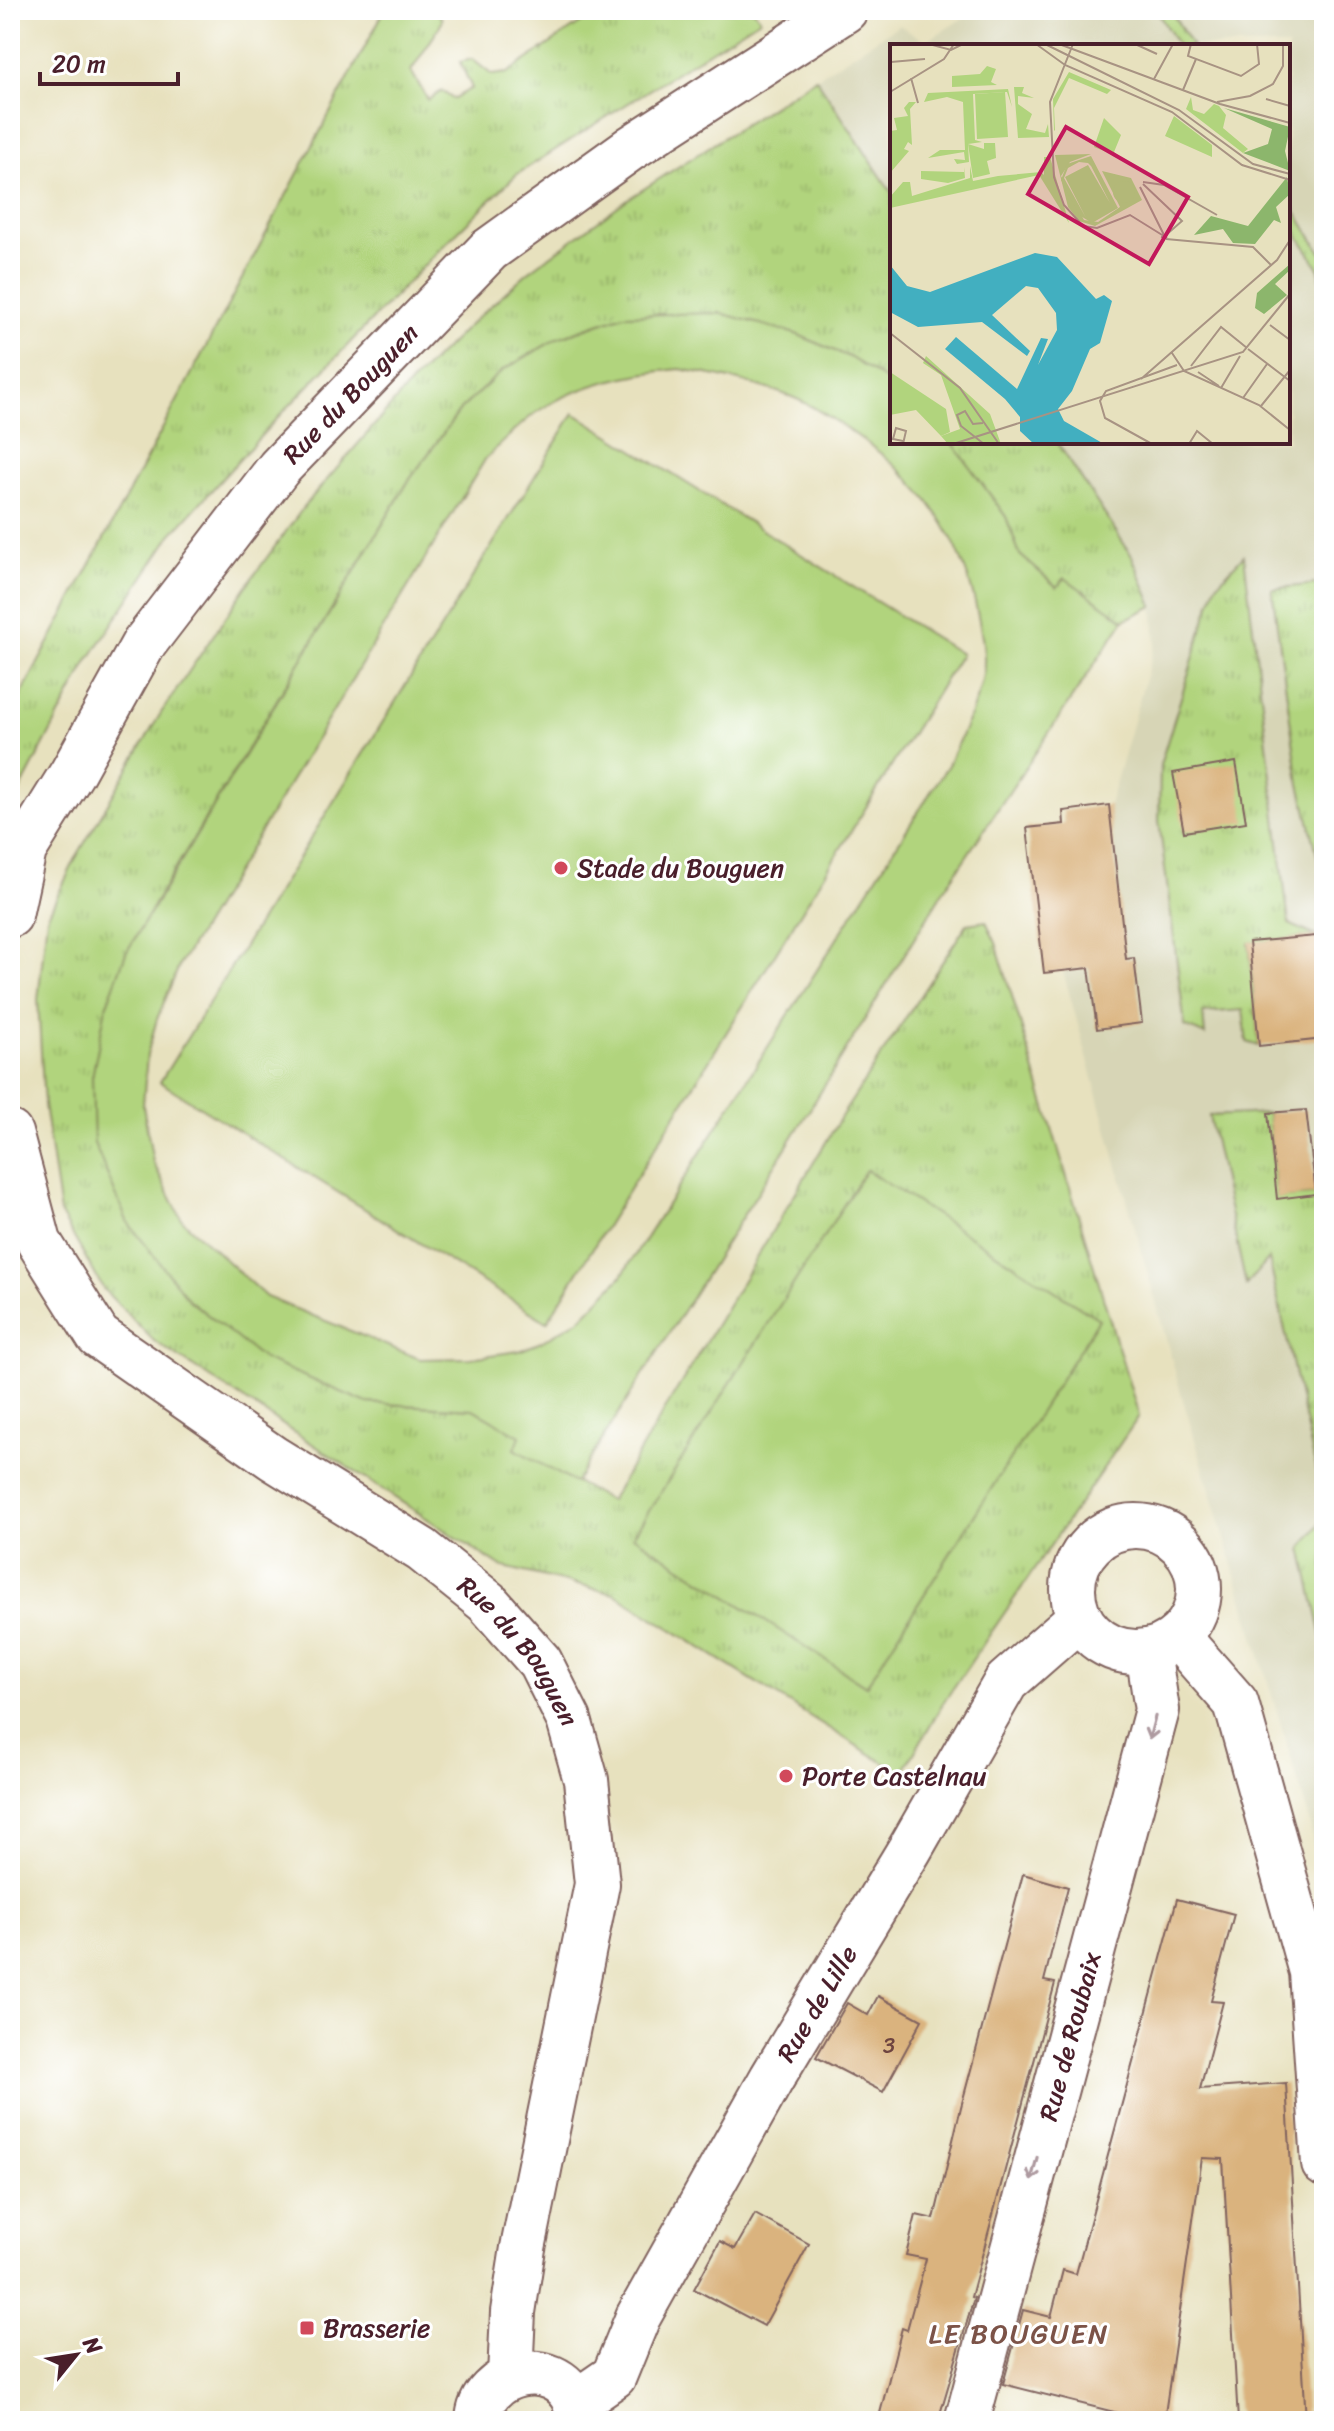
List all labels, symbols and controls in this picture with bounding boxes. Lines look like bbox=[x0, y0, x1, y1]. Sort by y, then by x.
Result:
scale bar bbox=[40, 36, 178, 86]
text: 20 m bbox=[52, 43, 106, 85]
inset map bbox=[890, 44, 1290, 444]
street label: Rue du Bouguen bbox=[271, 312, 430, 475]
place label: Stade du Bouguen bbox=[577, 845, 784, 891]
marker: Stade du Bouguen bbox=[552, 859, 570, 877]
street label: Rue du Bouguen bbox=[447, 1564, 592, 1735]
one-way arrow bbox=[1143, 1714, 1158, 1740]
place label: Porte Castelnau bbox=[802, 1753, 986, 1799]
marker: Porte Castelnau bbox=[777, 1767, 795, 1785]
street label: Rue de Lille bbox=[764, 1936, 870, 2071]
street label: Rue de Roubaix bbox=[1025, 1946, 1115, 2126]
house number: 3 bbox=[883, 2026, 895, 2065]
one-way arrow bbox=[1026, 2155, 1041, 2181]
place label: Brasserie bbox=[323, 2305, 430, 2351]
district label: LE BOUGUEN bbox=[928, 2309, 1110, 2358]
north arrow bbox=[36, 2315, 116, 2395]
marker: Brasserie bbox=[298, 2319, 316, 2337]
text: N bbox=[72, 2328, 114, 2362]

